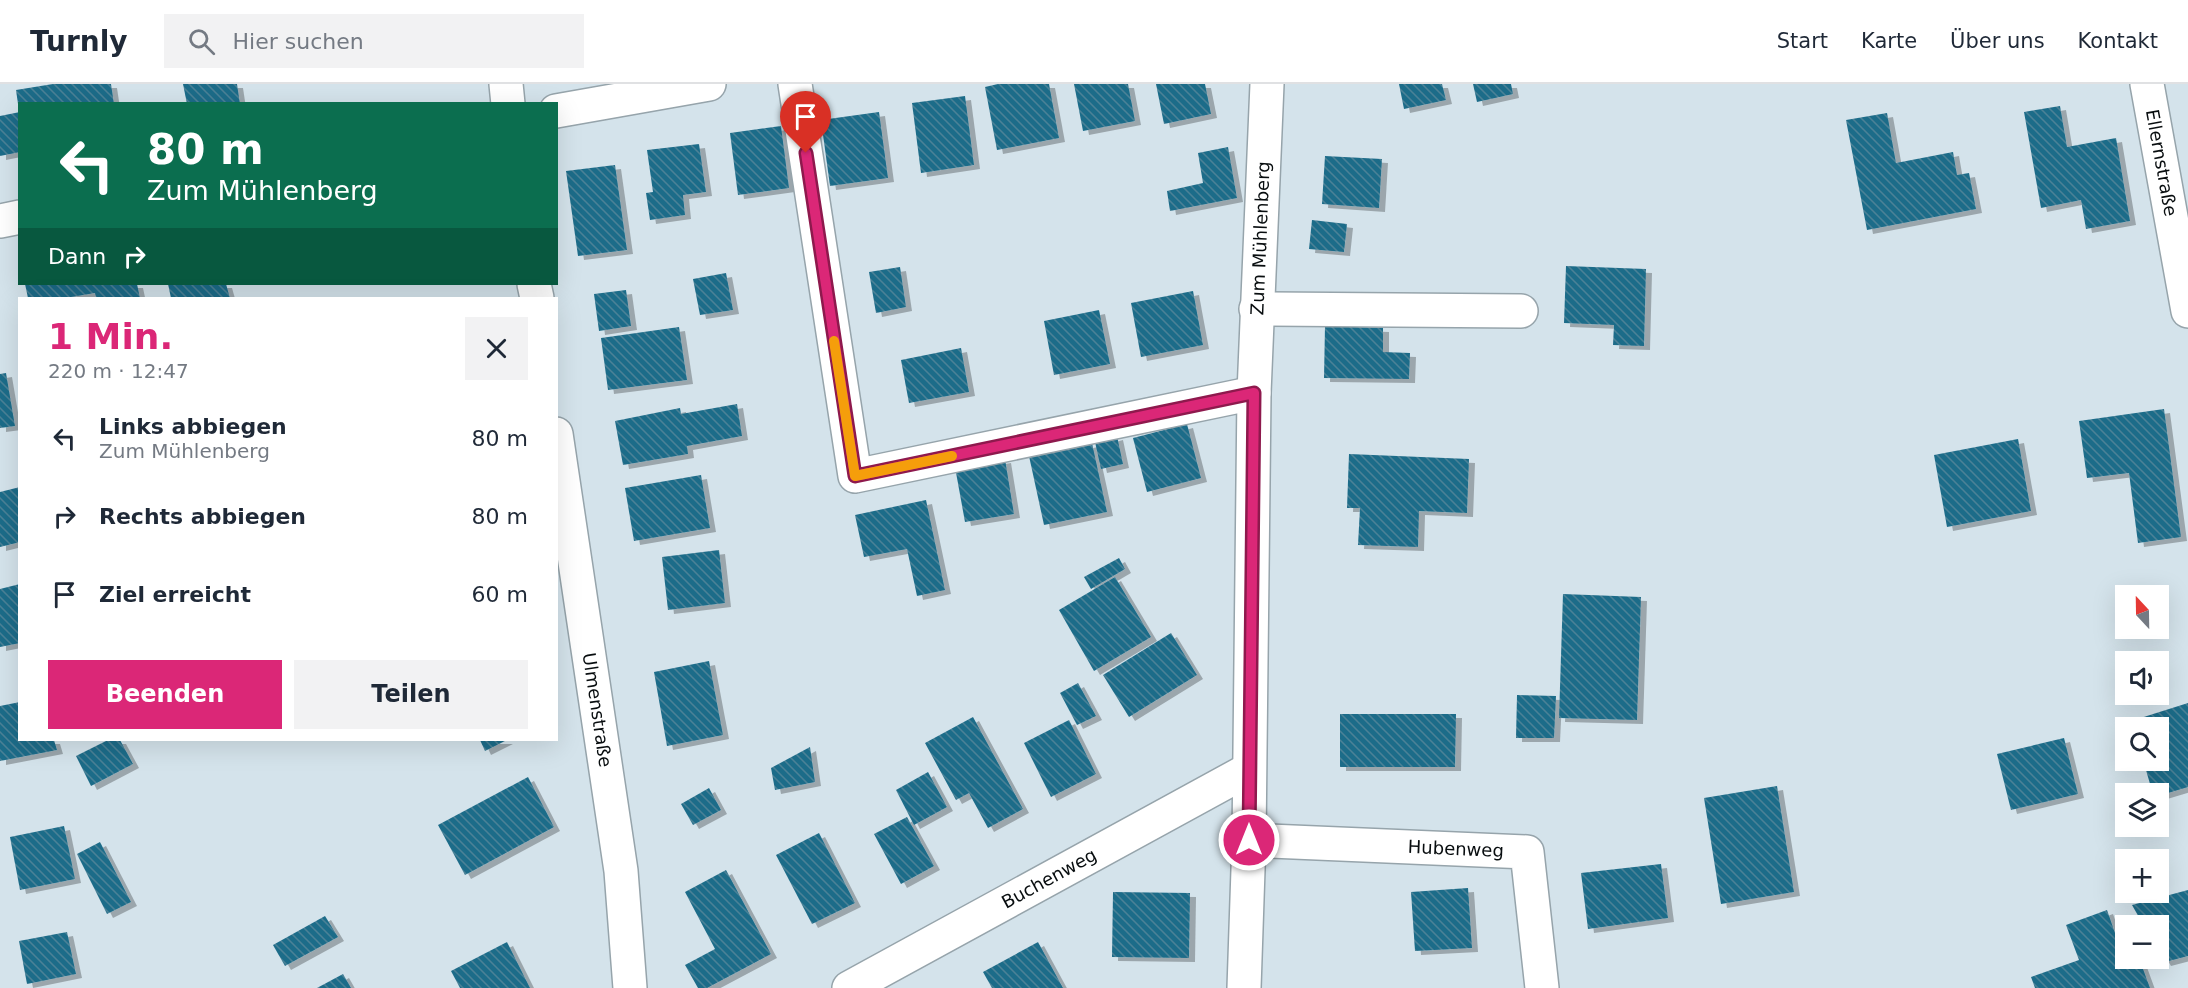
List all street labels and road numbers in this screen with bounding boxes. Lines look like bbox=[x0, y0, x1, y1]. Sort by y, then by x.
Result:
street label: Ellernstraße bbox=[2142, 107, 2182, 218]
street label: Zum Mühlenberg bbox=[1246, 161, 1274, 316]
street label: Ulmenstraße bbox=[579, 651, 616, 769]
street label: Hubenweg bbox=[1407, 836, 1504, 861]
street label: Buchenweg bbox=[998, 844, 1100, 913]

